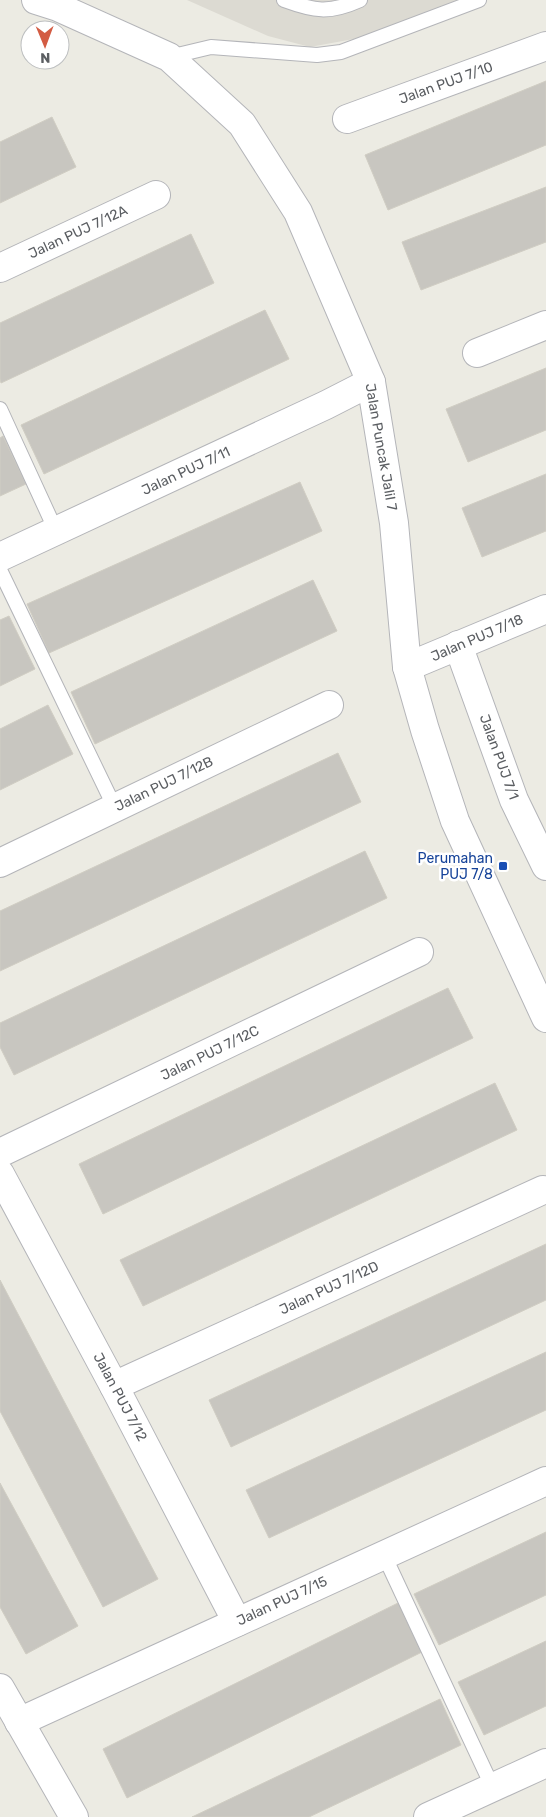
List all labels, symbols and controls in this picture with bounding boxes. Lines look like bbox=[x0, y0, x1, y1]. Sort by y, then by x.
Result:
north arrow bbox=[20, 20, 70, 70]
text: N bbox=[40, 49, 50, 66]
street label: Jalan PUJ 7/10 bbox=[397, 58, 495, 108]
street label: Jalan PUJ 7/12A bbox=[26, 201, 131, 262]
street label: Jalan Puncak Jalil 7 bbox=[361, 382, 401, 512]
street label: Jalan PUJ 7/11 bbox=[139, 443, 233, 499]
street label: Jalan PUJ 7/18 bbox=[428, 611, 526, 665]
street label: Jalan PUJ 7/1 bbox=[476, 712, 522, 802]
street label: Jalan PUJ 7/12B bbox=[112, 753, 216, 815]
place label: Perumahan PUJ 7/8 bbox=[418, 850, 493, 883]
marker: Perumahan PUJ 7/8 bbox=[497, 860, 509, 872]
street label: Jalan PUJ 7/12C bbox=[158, 1022, 262, 1084]
street label: Jalan PUJ 7/12D bbox=[277, 1258, 381, 1318]
street label: Jalan PUJ 7/12 bbox=[90, 1350, 150, 1444]
street label: Jalan PUJ 7/15 bbox=[234, 1573, 330, 1629]

